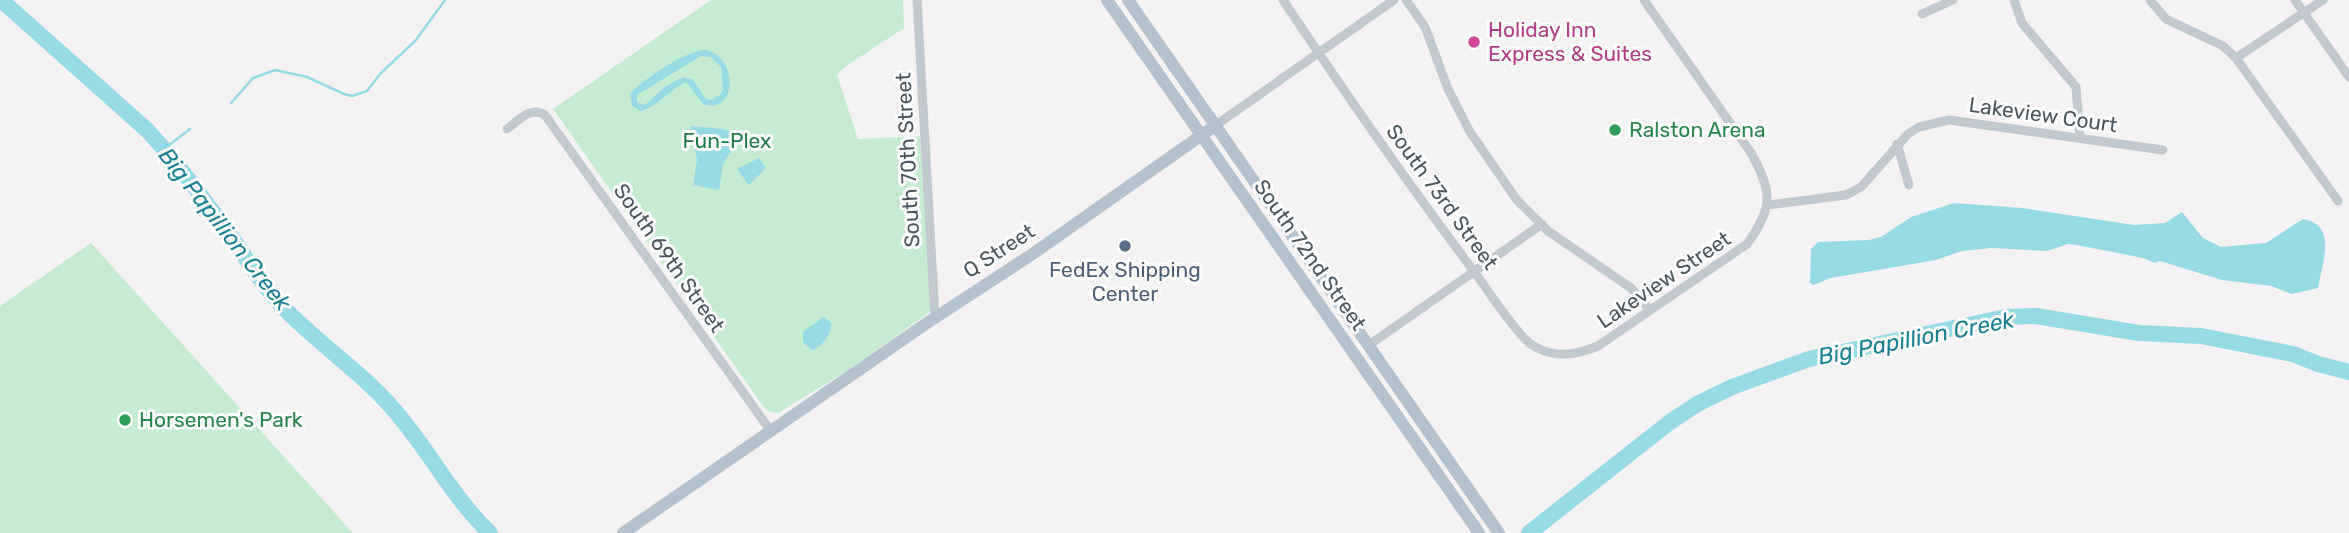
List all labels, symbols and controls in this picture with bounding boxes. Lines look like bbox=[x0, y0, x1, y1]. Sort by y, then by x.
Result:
place label: Holiday Inn Express & Suites bbox=[1488, 17, 1652, 66]
marker: Holiday Inn Express & Suites bbox=[1466, 34, 1482, 50]
street label: South 70th Street bbox=[890, 72, 925, 248]
street label: Lakeview Court bbox=[1967, 92, 2119, 137]
place label: Ralston Arena bbox=[1629, 117, 1766, 142]
street label: South 73rd Street bbox=[1381, 119, 1503, 274]
marker: Ralston Arena bbox=[1607, 122, 1623, 138]
park label: Fun-Plex bbox=[683, 128, 771, 153]
water label: Big Papillion Creek bbox=[153, 142, 298, 317]
street label: South 72nd Street bbox=[1249, 175, 1372, 335]
street label: South 69th Street bbox=[609, 179, 730, 337]
street label: Q Street bbox=[958, 218, 1039, 283]
street label: Lakeview Street bbox=[1592, 226, 1735, 333]
marker: FedEx Shipping Center bbox=[1117, 238, 1133, 254]
place label: FedEx Shipping Center bbox=[1049, 257, 1201, 306]
water label: Big Papillion Creek bbox=[1816, 305, 2017, 371]
place label: Horsemen's Park bbox=[139, 407, 303, 432]
marker: Horsemen's Park bbox=[117, 412, 133, 428]

